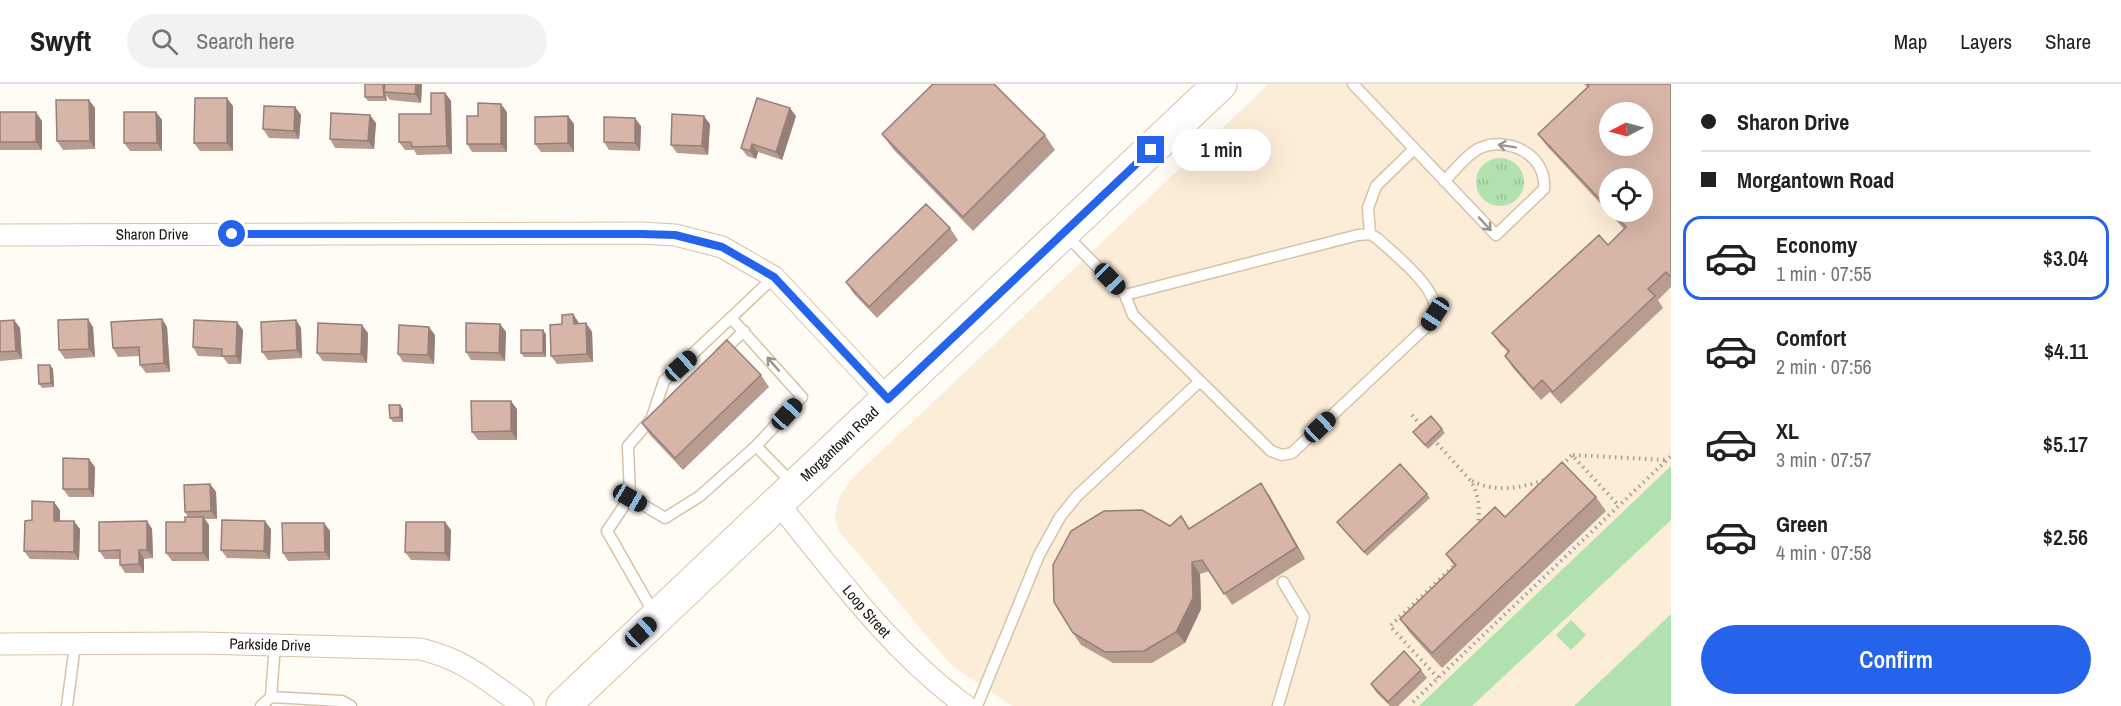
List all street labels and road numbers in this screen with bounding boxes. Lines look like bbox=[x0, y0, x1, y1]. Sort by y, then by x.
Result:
street label: Sharon Drive bbox=[116, 223, 188, 245]
street label: Morgantown Road bbox=[796, 402, 883, 486]
street label: Loop Street bbox=[838, 580, 896, 643]
street label: Parkside Drive bbox=[229, 633, 311, 656]

